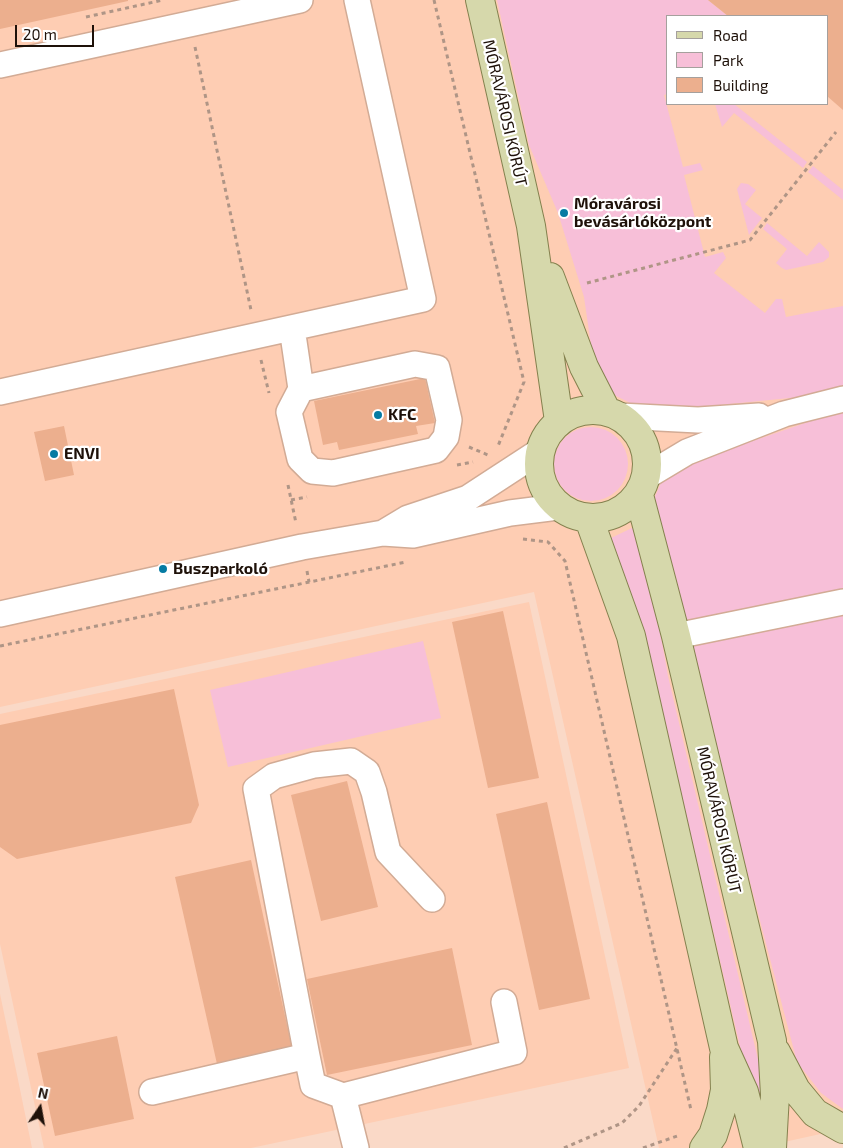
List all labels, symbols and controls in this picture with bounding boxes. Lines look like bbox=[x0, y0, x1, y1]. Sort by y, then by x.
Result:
scale bar bbox=[18, 15, 96, 47]
legend bbox=[666, 15, 828, 105]
text: 20 m bbox=[23, 25, 57, 43]
text: Road bbox=[713, 26, 748, 44]
street label: MÓRAVÁROSI KÖRÚT bbox=[479, 38, 531, 188]
text: Park bbox=[713, 51, 744, 69]
text: Building bbox=[713, 76, 768, 94]
place label: Móravárosi bevásárlóközpont bbox=[574, 194, 711, 232]
marker: Móravárosi bevásárlóközpont bbox=[558, 207, 570, 219]
place label: KFC bbox=[388, 405, 416, 425]
marker: KFC bbox=[372, 409, 384, 421]
place label: ENVI bbox=[64, 444, 100, 464]
marker: ENVI bbox=[48, 448, 60, 460]
place label: Buszparkoló bbox=[173, 559, 268, 579]
marker: Buszparkoló bbox=[157, 563, 169, 575]
street label: MÓRAVÁROSI KÖRÚT bbox=[693, 745, 745, 895]
north arrow bbox=[15, 1083, 65, 1133]
text: N bbox=[37, 1083, 50, 1102]

